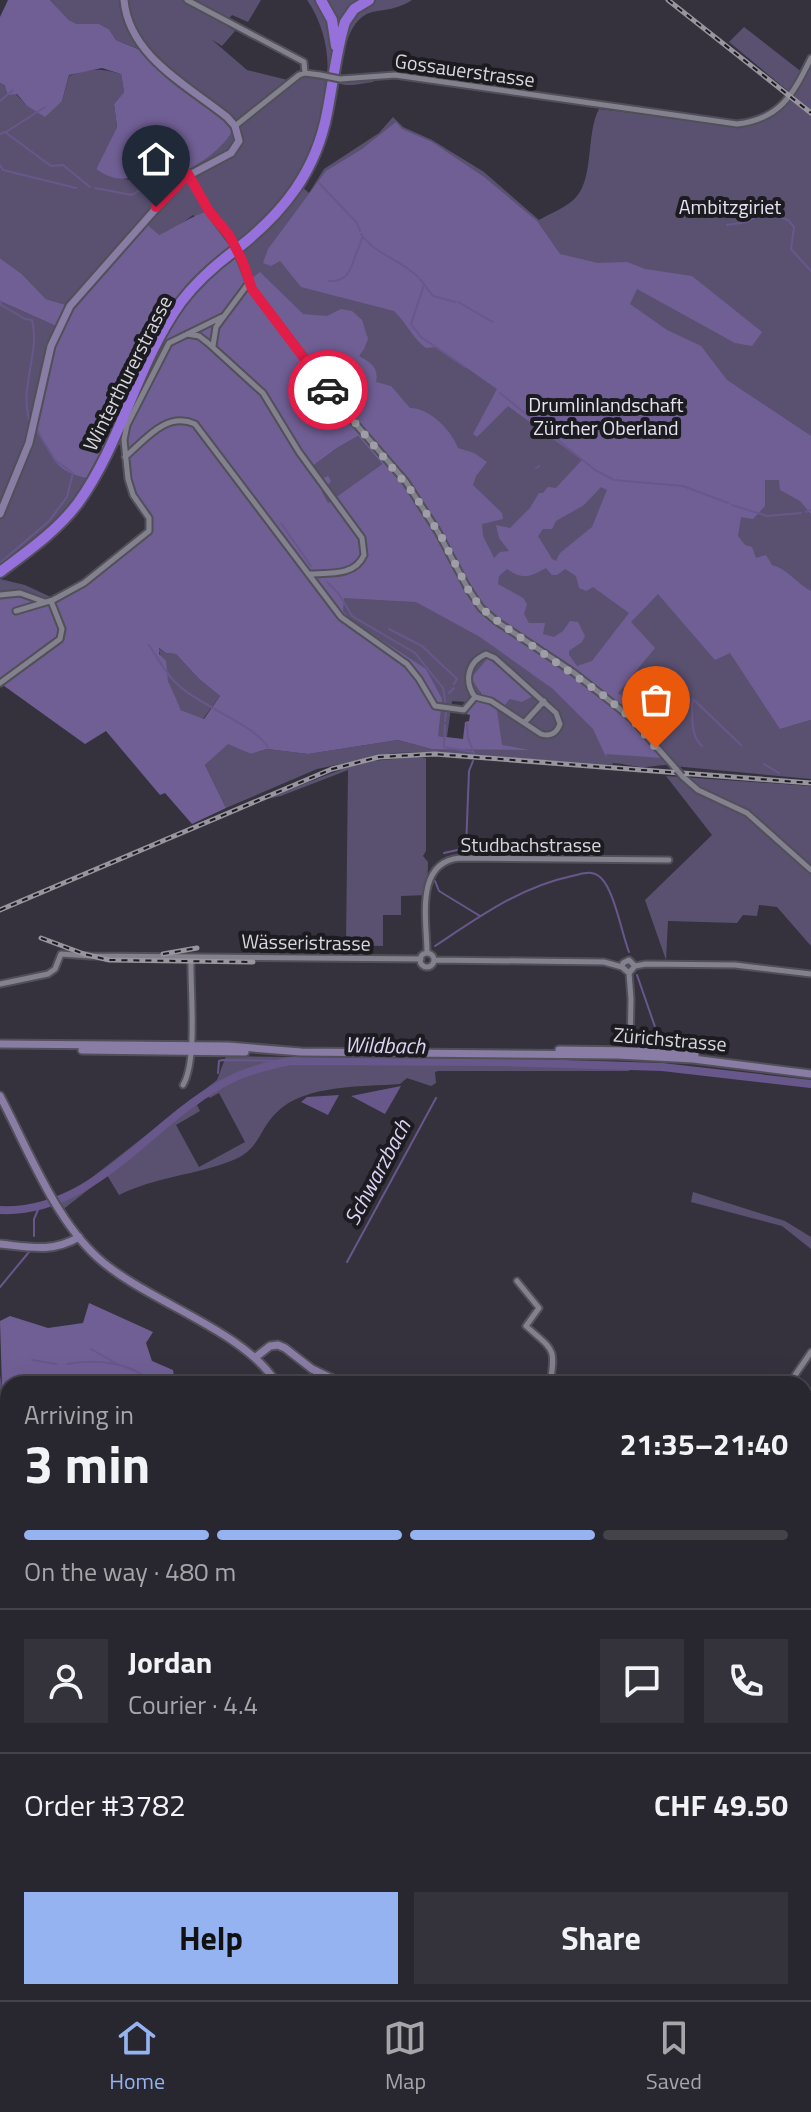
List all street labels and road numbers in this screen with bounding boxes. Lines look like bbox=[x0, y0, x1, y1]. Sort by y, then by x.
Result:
street label: Gossauerstrasse bbox=[393, 45, 537, 95]
street label: Winterthurerstrasse bbox=[74, 290, 180, 456]
street label: Studbachstrasse bbox=[461, 829, 601, 860]
street label: Wässeristrasse bbox=[241, 925, 371, 959]
street label: Zürichstrasse bbox=[612, 1019, 728, 1059]

